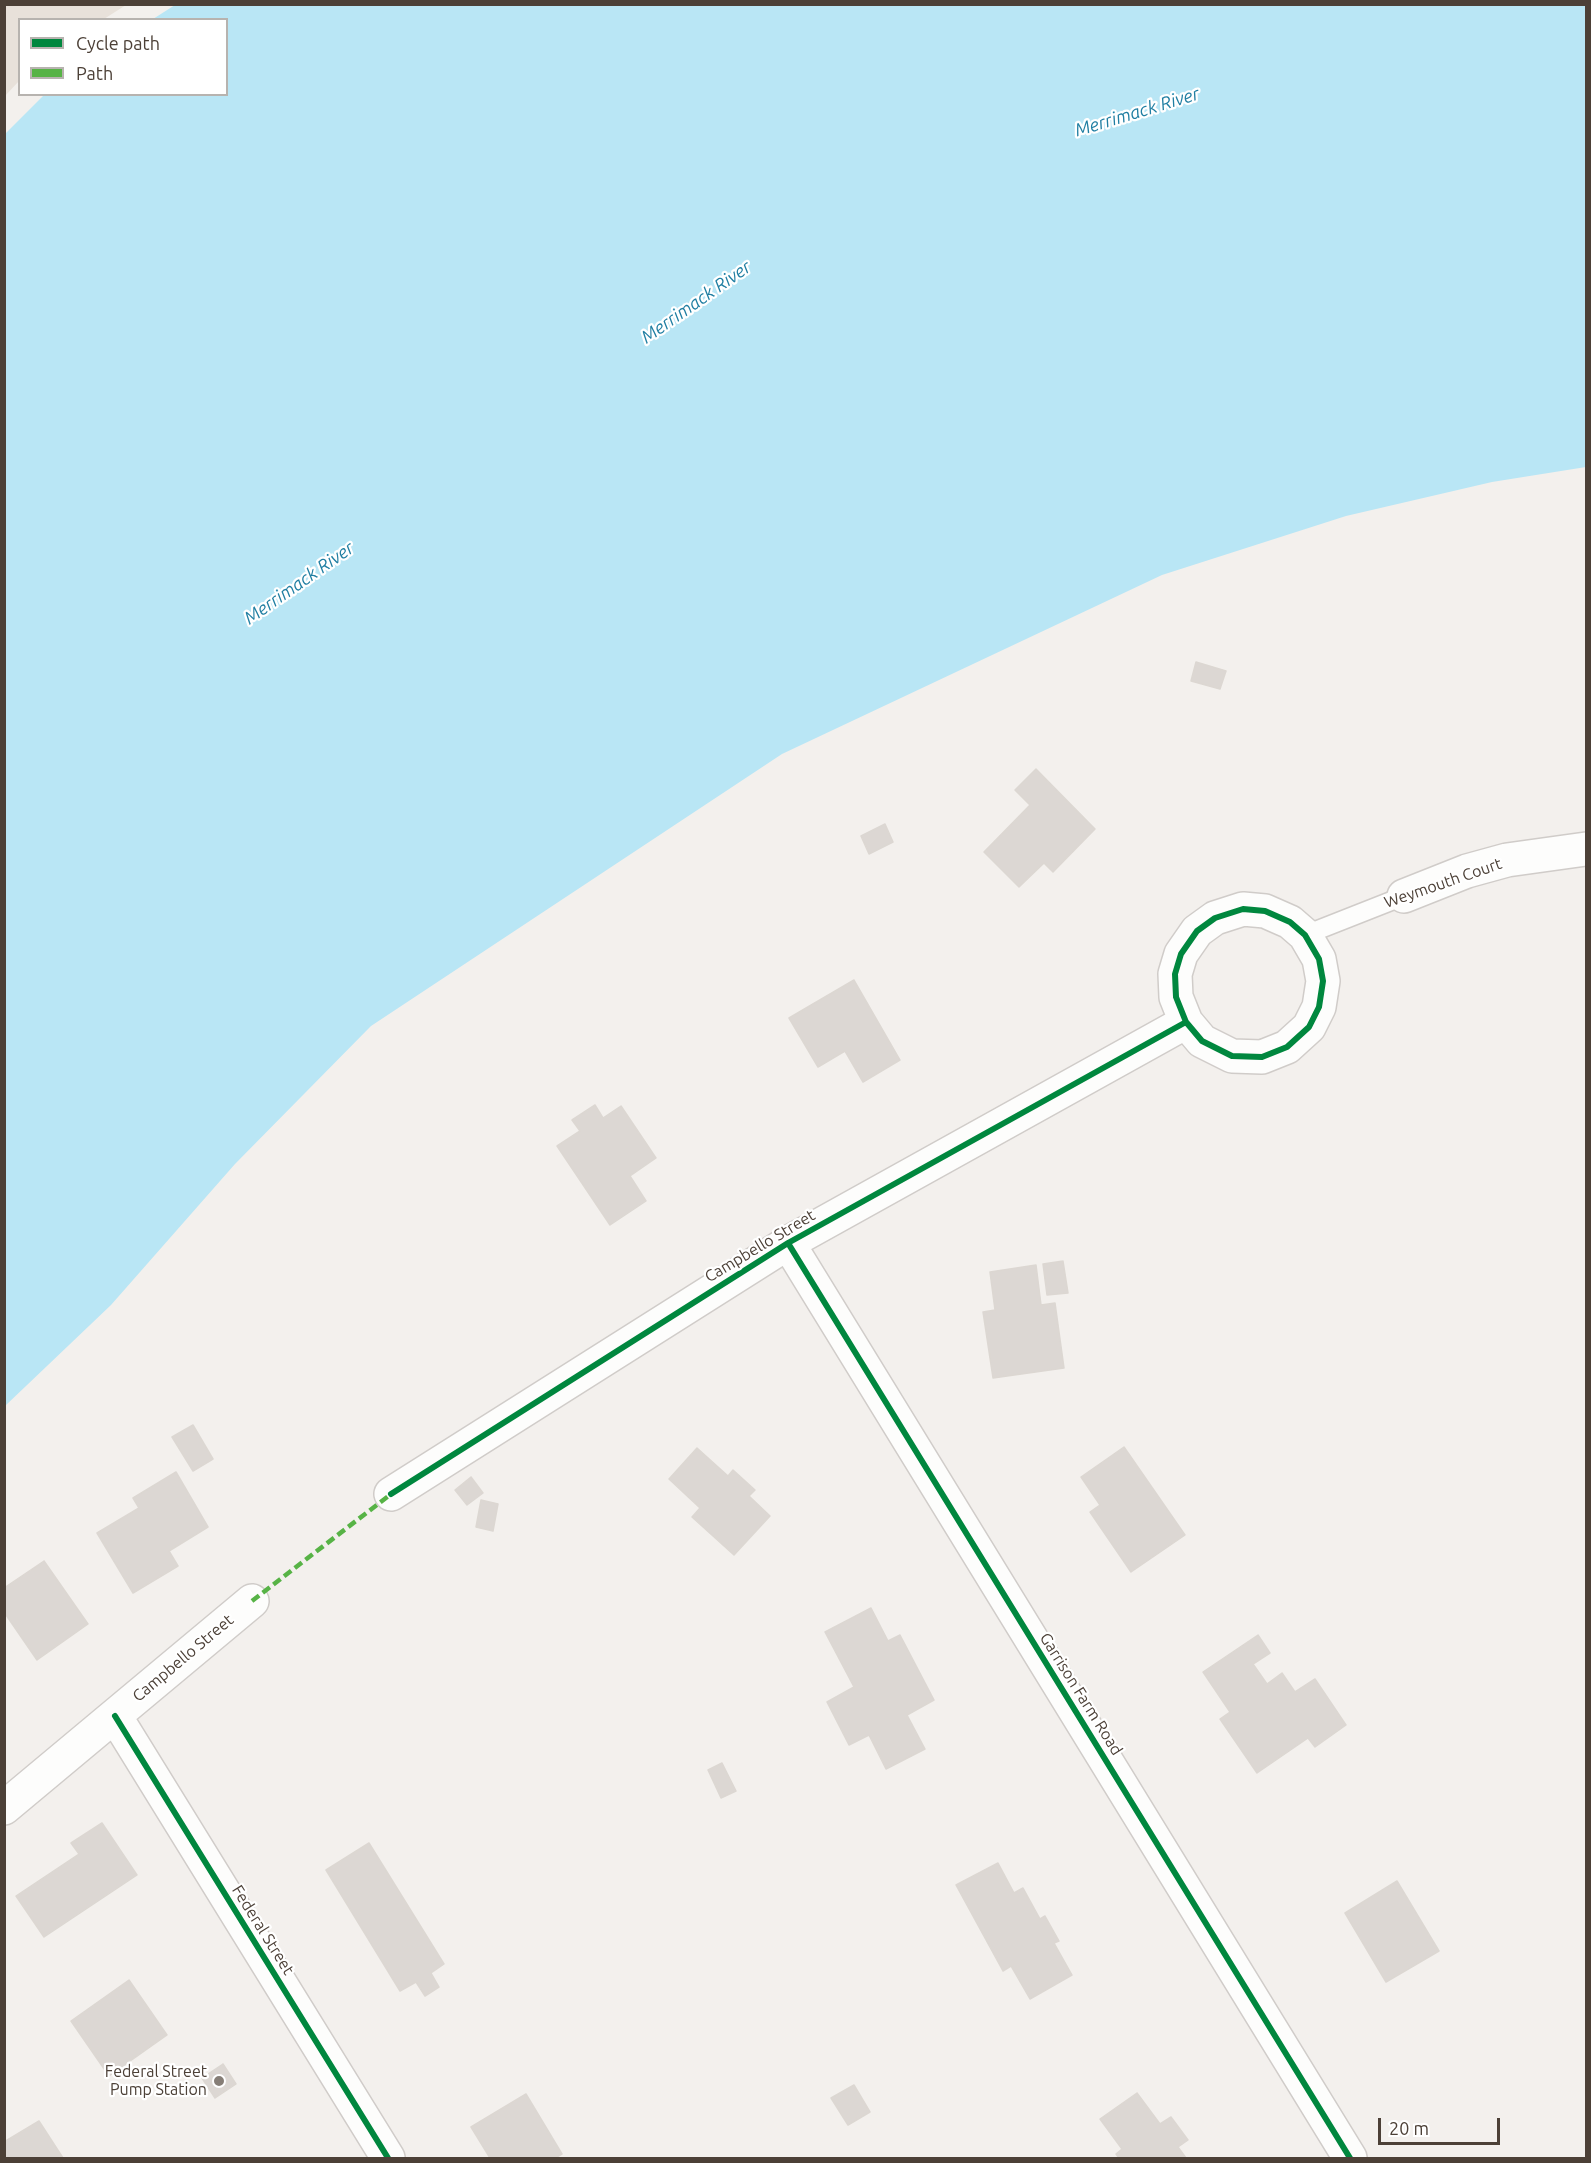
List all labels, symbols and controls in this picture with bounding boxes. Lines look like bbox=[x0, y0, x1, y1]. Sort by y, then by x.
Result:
legend bbox=[18, 18, 228, 96]
text: Cycle path bbox=[76, 33, 160, 53]
text: Path bbox=[76, 63, 113, 83]
water label: Merrimack River bbox=[1072, 83, 1202, 141]
water label: Merrimack River bbox=[637, 256, 755, 348]
water label: Merrimack River bbox=[240, 537, 358, 629]
street label: Weymouth Court bbox=[1382, 854, 1504, 912]
street label: Campbello Street bbox=[701, 1205, 819, 1287]
street label: Campbello Street bbox=[129, 1610, 237, 1706]
street label: Garrison Farm Road bbox=[1036, 1629, 1126, 1759]
street label: Federal Street bbox=[228, 1882, 298, 1978]
place label: Federal Street Pump Station bbox=[105, 2062, 207, 2100]
marker: Federal Street Pump Station bbox=[212, 2074, 226, 2088]
scale bar bbox=[1381, 2106, 1502, 2144]
text: 20 m bbox=[1389, 2118, 1429, 2138]

